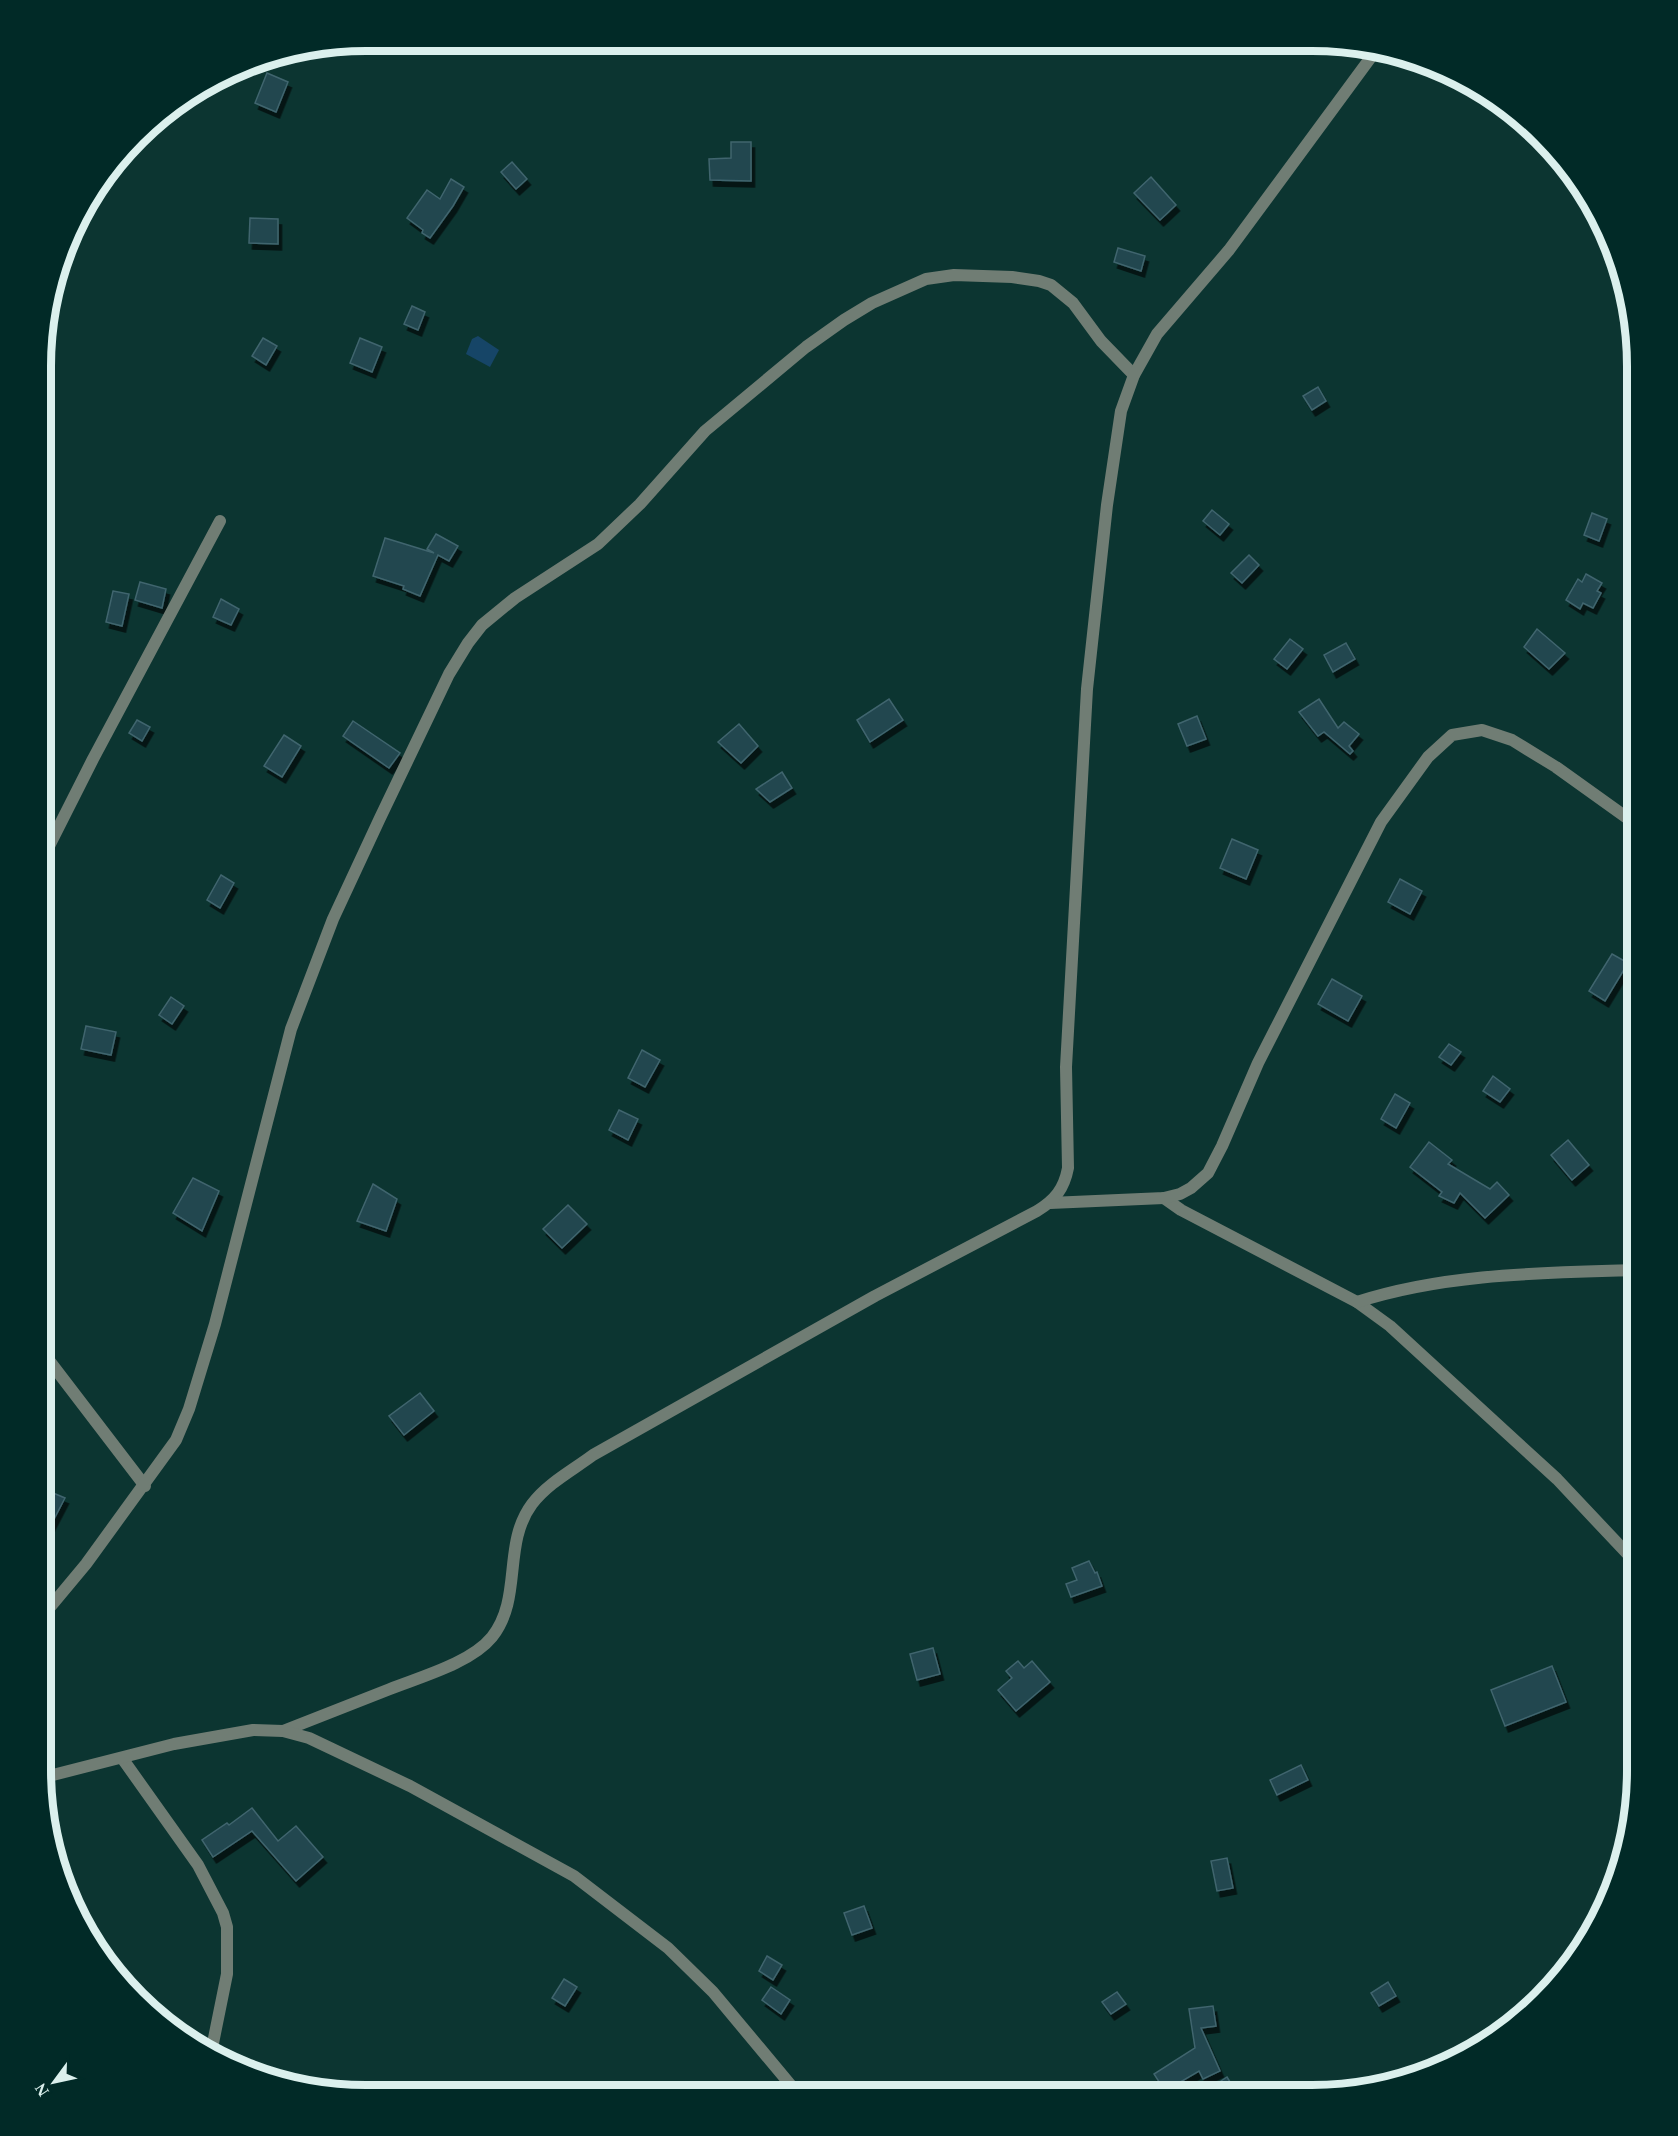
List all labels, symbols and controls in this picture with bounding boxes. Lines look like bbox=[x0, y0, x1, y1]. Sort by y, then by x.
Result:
north arrow bbox=[24, 2052, 84, 2112]
text: N bbox=[31, 2080, 52, 2099]

